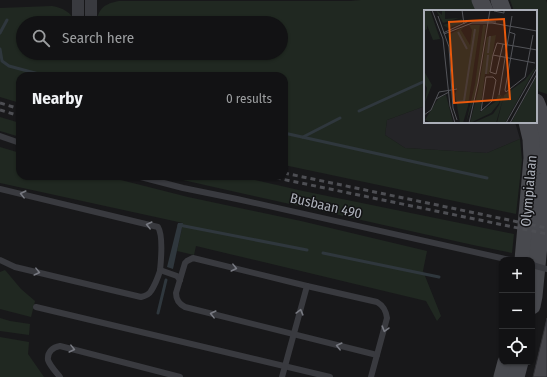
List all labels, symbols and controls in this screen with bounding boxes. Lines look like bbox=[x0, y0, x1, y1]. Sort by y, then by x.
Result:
inset map bbox=[424, 10, 537, 123]
search box bbox=[16, 16, 288, 60]
icon: search bbox=[30, 27, 52, 49]
text: Search here bbox=[62, 29, 134, 47]
text: Nearby bbox=[32, 88, 83, 109]
text: 0 results bbox=[226, 91, 272, 106]
street label: Olympialaan bbox=[517, 155, 541, 227]
street label: Busbaan 490 bbox=[288, 189, 364, 223]
one-way arrow bbox=[19, 190, 26, 199]
one-way arrow bbox=[146, 221, 153, 230]
map controls bbox=[499, 257, 535, 365]
button: + bbox=[499, 257, 535, 293]
one-way arrow bbox=[230, 263, 237, 272]
one-way arrow bbox=[33, 267, 40, 276]
button: − bbox=[499, 293, 535, 329]
one-way arrow bbox=[295, 309, 304, 316]
one-way arrow bbox=[210, 311, 216, 319]
one-way arrow bbox=[381, 325, 389, 332]
button: locate bbox=[499, 329, 535, 365]
one-way arrow bbox=[336, 342, 342, 350]
one-way arrow bbox=[68, 344, 75, 353]

